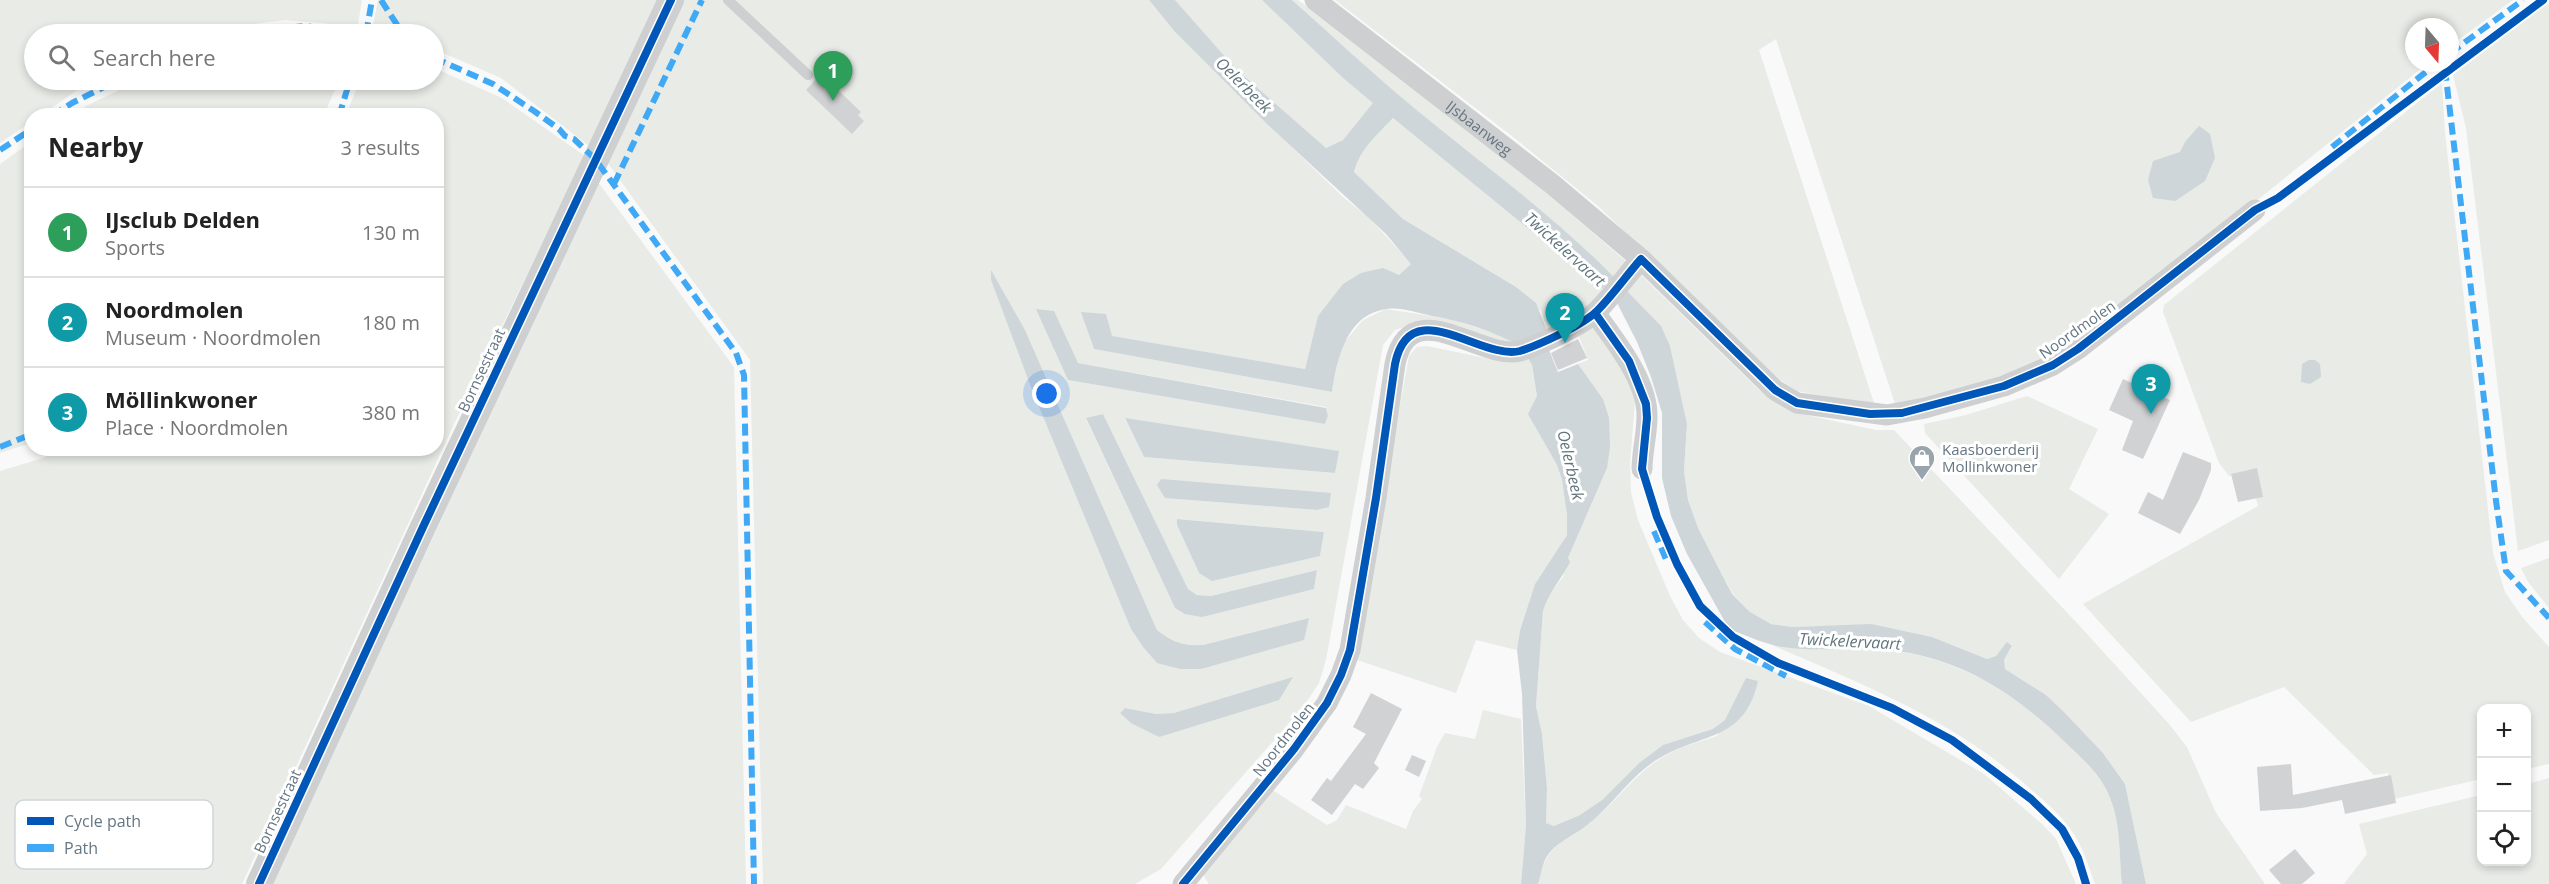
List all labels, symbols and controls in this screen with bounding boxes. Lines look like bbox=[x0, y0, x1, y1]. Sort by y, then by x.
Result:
north arrow bbox=[2405, 18, 2459, 72]
search box bbox=[24, 24, 444, 90]
icon: search bbox=[45, 41, 78, 74]
text: Search here bbox=[93, 42, 216, 72]
pin: 1 bbox=[814, 51, 852, 101]
water label: Oelerbeek bbox=[1211, 52, 1278, 119]
street label: IJsbaanweg bbox=[1442, 96, 1517, 160]
text: Nearby bbox=[48, 129, 143, 165]
text: 3 results bbox=[340, 134, 420, 161]
text: IJsclub Delden bbox=[105, 204, 260, 234]
water label: Twickelervaart bbox=[1520, 207, 1611, 292]
text: 1 bbox=[62, 219, 73, 246]
text: 130 m bbox=[362, 219, 420, 246]
text: Sports bbox=[105, 234, 165, 261]
text: Noordmolen bbox=[105, 294, 243, 324]
pin: 2 bbox=[1546, 294, 1584, 343]
street label: Noordmolen bbox=[2035, 295, 2119, 363]
text: 2 bbox=[62, 309, 73, 336]
text: 180 m bbox=[362, 309, 420, 336]
text: Museum · Noordmolen bbox=[105, 324, 321, 351]
street label: Bornsestraat bbox=[453, 325, 509, 415]
pin: 3 bbox=[2132, 364, 2170, 414]
your location bbox=[1032, 379, 1061, 408]
text: Möllinkwoner bbox=[105, 384, 258, 414]
text: 3 bbox=[62, 399, 73, 426]
text: 380 m bbox=[362, 399, 420, 426]
text: Place · Noordmolen bbox=[105, 414, 288, 441]
water label: Oelerbeek bbox=[1552, 428, 1590, 503]
place label: Kaasboerderij Mollinkwoner bbox=[1942, 439, 2039, 476]
shop icon: Kaasboerderij Mollinkwoner bbox=[1907, 443, 1937, 481]
water label: Twickelervaart bbox=[1799, 627, 1902, 655]
street label: Noordmolen bbox=[1248, 698, 1318, 780]
map controls bbox=[2477, 704, 2531, 866]
button: + bbox=[2477, 704, 2531, 758]
button: − bbox=[2477, 758, 2531, 812]
street label: Bornsestraat bbox=[249, 766, 305, 856]
legend bbox=[15, 800, 213, 869]
text: Cycle path bbox=[64, 810, 141, 832]
button: locate bbox=[2477, 812, 2531, 866]
text: Path bbox=[64, 837, 98, 859]

